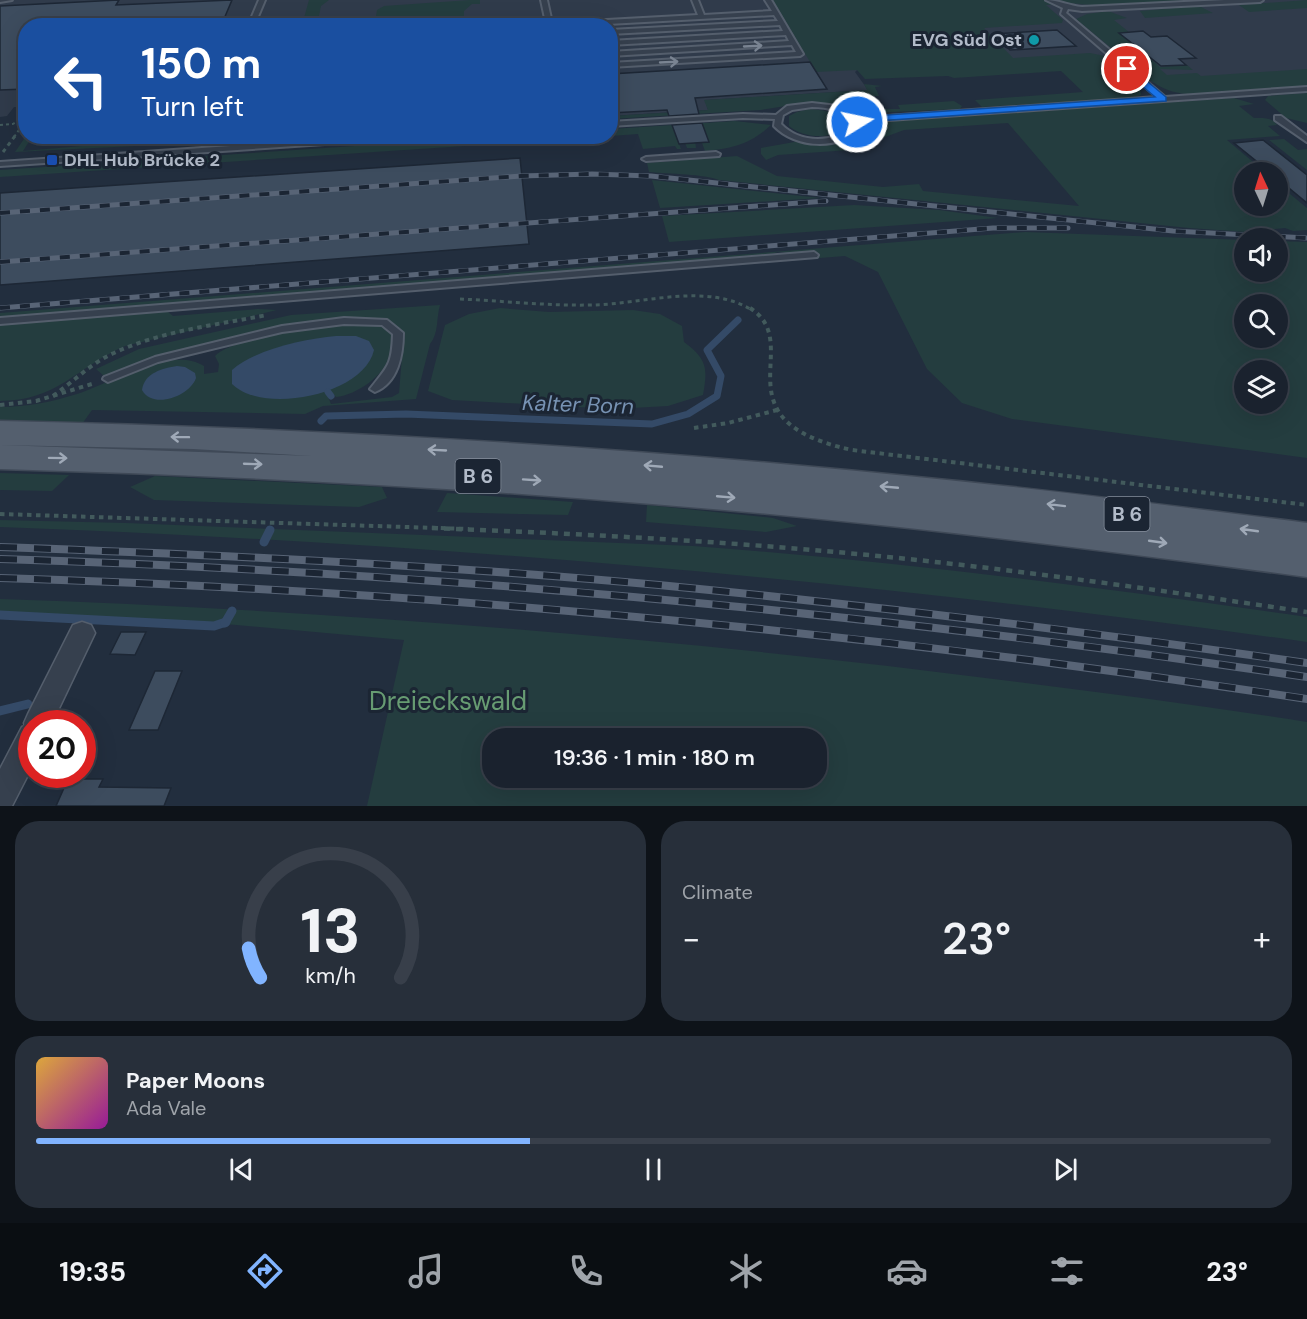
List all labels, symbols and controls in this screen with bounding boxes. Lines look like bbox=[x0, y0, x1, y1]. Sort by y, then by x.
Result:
place label: EVG Süd Ost bbox=[912, 28, 1022, 52]
marker: EVG Süd Ost bbox=[1027, 33, 1041, 47]
text: 150 m bbox=[141, 36, 261, 91]
one-way arrow bbox=[742, 40, 762, 51]
icon: left bbox=[42, 42, 120, 120]
pin bbox=[1101, 43, 1152, 94]
icon: arrive bbox=[1110, 52, 1143, 85]
one-way arrow bbox=[658, 56, 678, 67]
text: Turn left bbox=[141, 89, 244, 124]
position arrow bbox=[825, 90, 889, 154]
place label: DHL Hub Brücke 2 bbox=[64, 148, 220, 172]
marker: DHL Hub Brücke 2 bbox=[45, 153, 59, 167]
north arrow bbox=[1234, 162, 1288, 216]
map controls bbox=[1234, 162, 1288, 414]
button: sound bbox=[1234, 228, 1288, 282]
button: search bbox=[1234, 294, 1288, 348]
button: layers bbox=[1234, 360, 1288, 414]
water label: Kalter Born bbox=[522, 388, 634, 421]
one-way arrow bbox=[170, 431, 190, 442]
one-way arrow bbox=[428, 445, 448, 456]
one-way arrow bbox=[48, 452, 68, 464]
one-way arrow bbox=[243, 458, 263, 470]
road number: B 6 bbox=[456, 459, 500, 493]
one-way arrow bbox=[643, 460, 663, 471]
one-way arrow bbox=[521, 474, 541, 485]
one-way arrow bbox=[879, 481, 899, 492]
one-way arrow bbox=[716, 492, 736, 503]
road number: B 6 bbox=[1104, 497, 1150, 531]
one-way arrow bbox=[1046, 499, 1066, 510]
one-way arrow bbox=[1240, 524, 1259, 535]
one-way arrow bbox=[1148, 537, 1168, 548]
park label: Dreieckswald bbox=[369, 684, 527, 718]
speed limit sign: 20 bbox=[18, 710, 96, 788]
text: 19:36 · 1 min · 180 m bbox=[554, 743, 755, 772]
text: Climate bbox=[682, 879, 753, 905]
text: 13 bbox=[300, 890, 361, 971]
text: 23° bbox=[942, 909, 1011, 968]
text: − bbox=[682, 917, 700, 960]
text: + bbox=[1253, 917, 1271, 960]
text: km/h bbox=[305, 962, 356, 990]
text: Paper Moons bbox=[126, 1066, 265, 1095]
text: Ada Vale bbox=[126, 1095, 206, 1121]
icon: previous bbox=[225, 1153, 258, 1186]
icon: pause bbox=[637, 1153, 670, 1186]
icon: next bbox=[1049, 1153, 1082, 1186]
icon: directions bbox=[244, 1250, 286, 1292]
icon: music bbox=[405, 1250, 447, 1292]
icon: phone bbox=[565, 1250, 607, 1292]
icon: climate bbox=[725, 1250, 767, 1292]
icon: car bbox=[886, 1250, 928, 1292]
icon: filters bbox=[1046, 1250, 1088, 1292]
text: 19:35 bbox=[59, 1254, 126, 1289]
text: 23° bbox=[1206, 1254, 1248, 1289]

